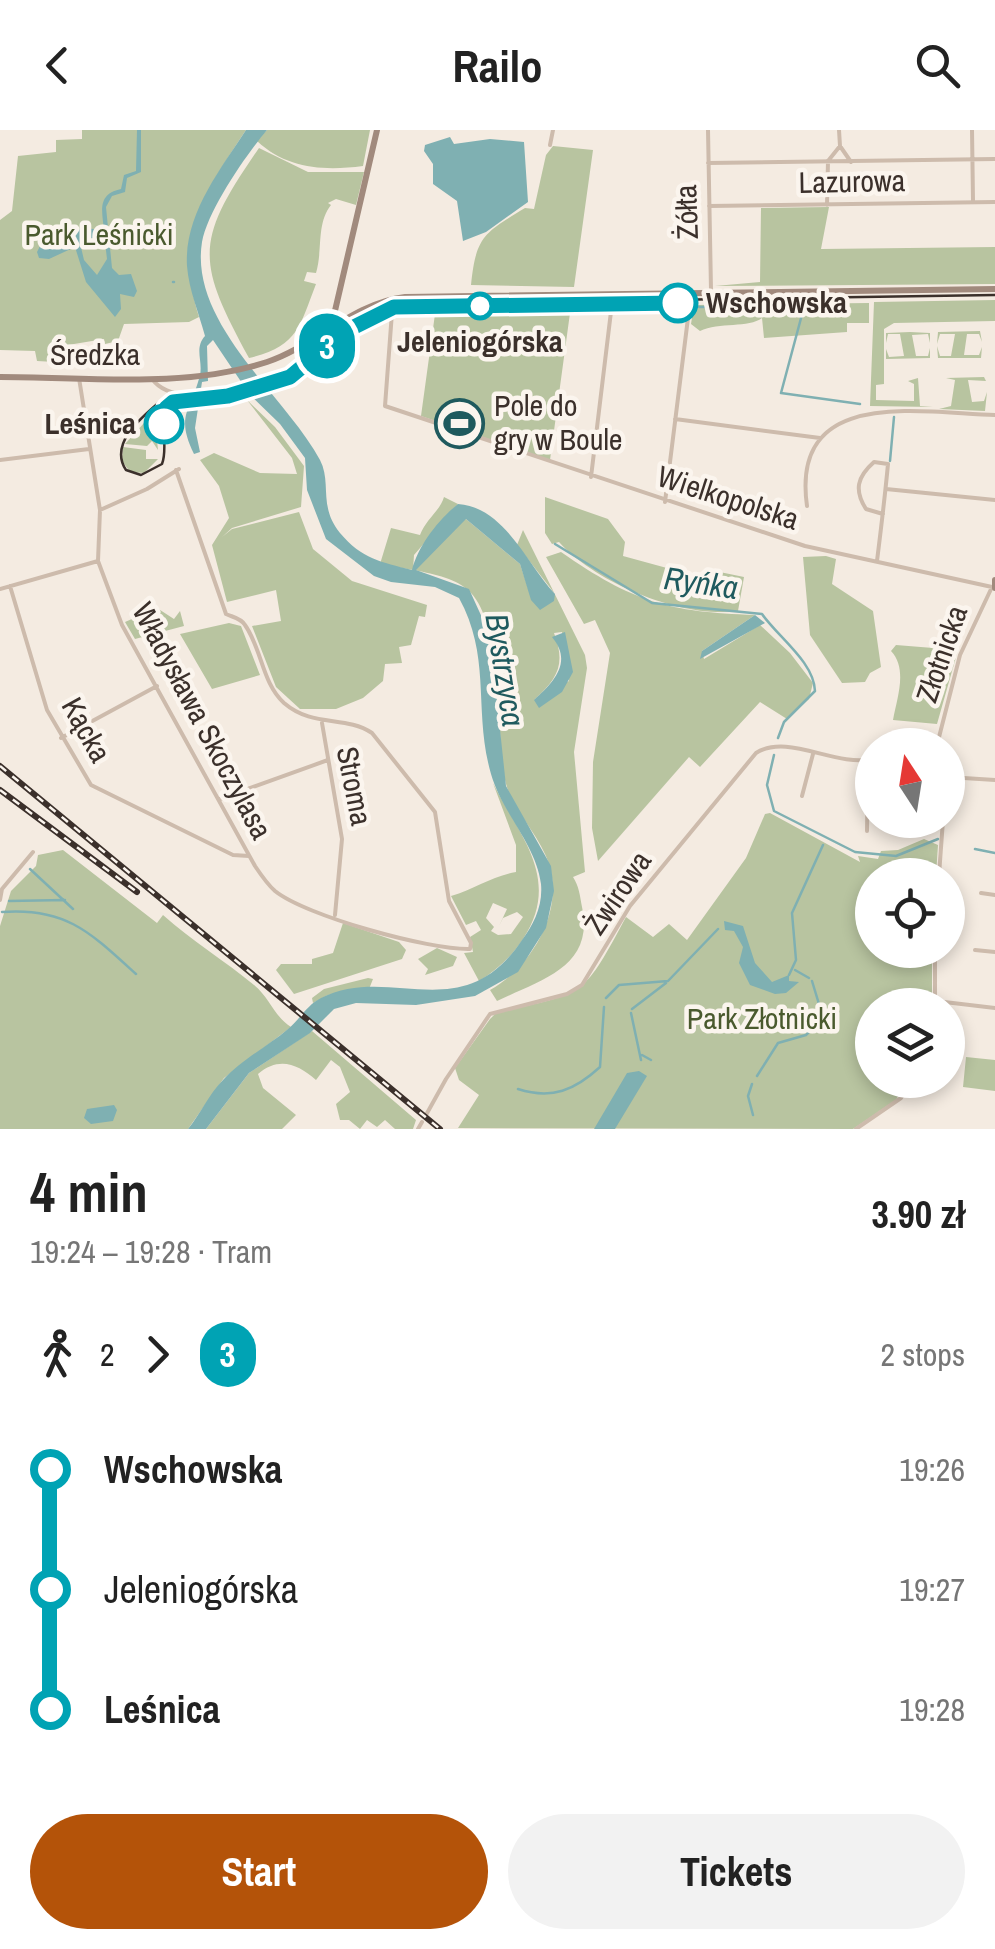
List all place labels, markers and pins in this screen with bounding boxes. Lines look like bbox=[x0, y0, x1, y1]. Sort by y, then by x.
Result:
place label: Wschowska bbox=[706, 282, 847, 322]
marker: Wschowska bbox=[659, 284, 697, 322]
marker: Jeleniogórska bbox=[467, 293, 493, 319]
place label: Jeleniogórska bbox=[397, 321, 563, 361]
place label: Pole do gry w Boule bbox=[494, 385, 623, 459]
sports icon: Pole do gry w Boule bbox=[433, 397, 485, 449]
place label: Leśnica bbox=[44, 403, 136, 443]
marker: Leśnica bbox=[145, 405, 183, 443]

